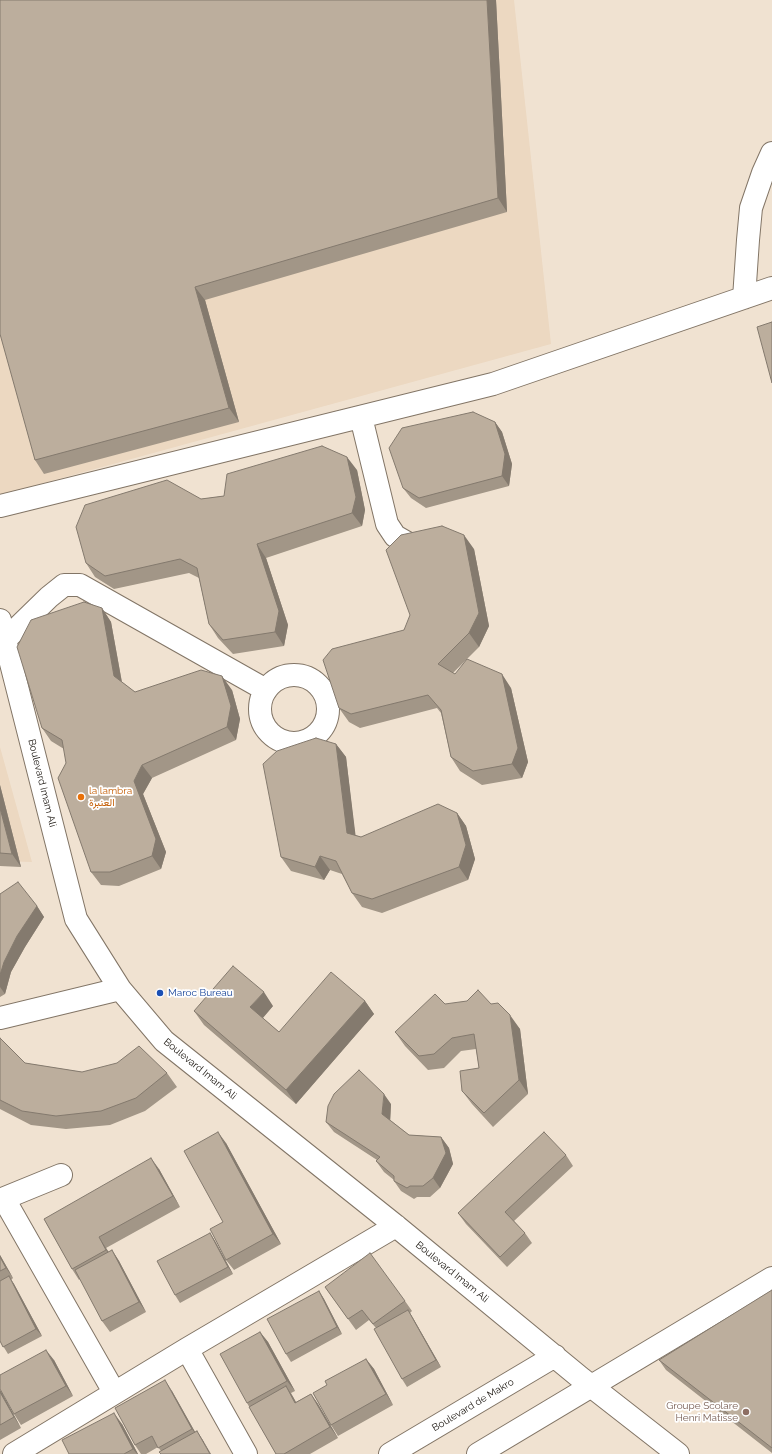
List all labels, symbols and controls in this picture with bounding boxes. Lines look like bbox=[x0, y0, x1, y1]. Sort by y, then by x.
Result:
street label: Boulevard Imam Ali bbox=[25, 738, 59, 828]
place label: la lambra العنبرة bbox=[89, 785, 132, 808]
marker: la lambra العنبرة bbox=[76, 792, 86, 802]
place label: Maroc Bureau bbox=[168, 987, 233, 999]
marker: Maroc Bureau bbox=[155, 988, 165, 998]
street label: Boulevard Imam Ali bbox=[161, 1036, 239, 1102]
street label: Boulevard Imam Ali bbox=[413, 1239, 491, 1305]
street label: Boulevard de Makro bbox=[430, 1376, 516, 1434]
place label: Groupe Scolare Henri Matisse bbox=[666, 1400, 738, 1424]
marker: Groupe Scolare Henri Matisse bbox=[741, 1407, 751, 1417]

